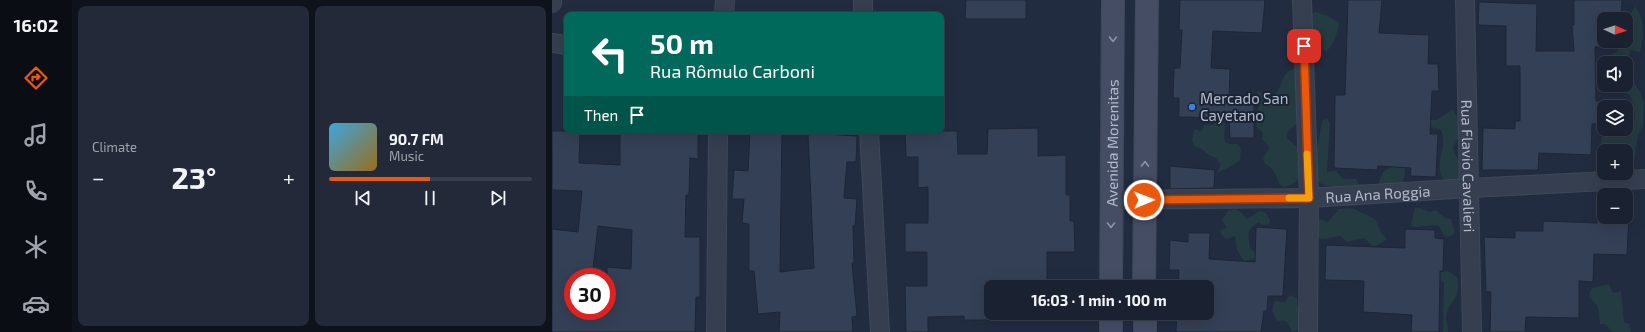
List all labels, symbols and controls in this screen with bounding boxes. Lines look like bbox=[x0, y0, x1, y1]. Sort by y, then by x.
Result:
north arrow bbox=[1597, 12, 1633, 48]
map controls bbox=[1597, 12, 1633, 224]
text: 16:02 bbox=[14, 14, 58, 36]
text: 50 m bbox=[650, 26, 714, 60]
icon: left bbox=[584, 28, 636, 80]
pin bbox=[1287, 29, 1321, 63]
icon: arrive bbox=[1293, 35, 1315, 57]
one-way arrow bbox=[1109, 36, 1117, 42]
button: sound bbox=[1597, 56, 1633, 92]
text: Rua Rômulo Carboni bbox=[650, 60, 815, 82]
icon: directions bbox=[22, 64, 50, 92]
street label: Avenida Morenitas bbox=[1103, 79, 1121, 207]
place label: Mercado San Cayetano bbox=[1200, 89, 1288, 124]
street label: Rua Flavio Cavalieri bbox=[1458, 99, 1479, 233]
button: layers bbox=[1597, 100, 1633, 136]
marker: Mercado San Cayetano bbox=[1187, 102, 1197, 112]
icon: arrive bbox=[626, 104, 648, 126]
text: Then bbox=[584, 106, 618, 124]
icon: music bbox=[22, 121, 50, 149]
text: 90.7 FM bbox=[389, 130, 444, 148]
text: Climate bbox=[92, 139, 137, 155]
button: + bbox=[1597, 144, 1633, 180]
text: Music bbox=[389, 148, 424, 164]
text: 23° bbox=[171, 159, 216, 195]
one-way arrow bbox=[1141, 161, 1149, 167]
text: − bbox=[92, 164, 105, 190]
text: + bbox=[283, 164, 295, 190]
icon: phone bbox=[22, 177, 50, 205]
position arrow bbox=[1123, 179, 1165, 221]
street label: Rua Ana Roggia bbox=[1325, 181, 1431, 206]
icon: previous bbox=[352, 187, 374, 209]
icon: pause bbox=[419, 187, 441, 209]
icon: next bbox=[487, 187, 509, 209]
button: − bbox=[1597, 188, 1633, 224]
one-way arrow bbox=[1107, 222, 1115, 228]
icon: climate bbox=[22, 233, 50, 261]
speed limit sign: 30 bbox=[564, 268, 616, 320]
icon: car bbox=[22, 290, 50, 318]
text: 16:03 · 1 min · 100 m bbox=[1031, 291, 1167, 309]

